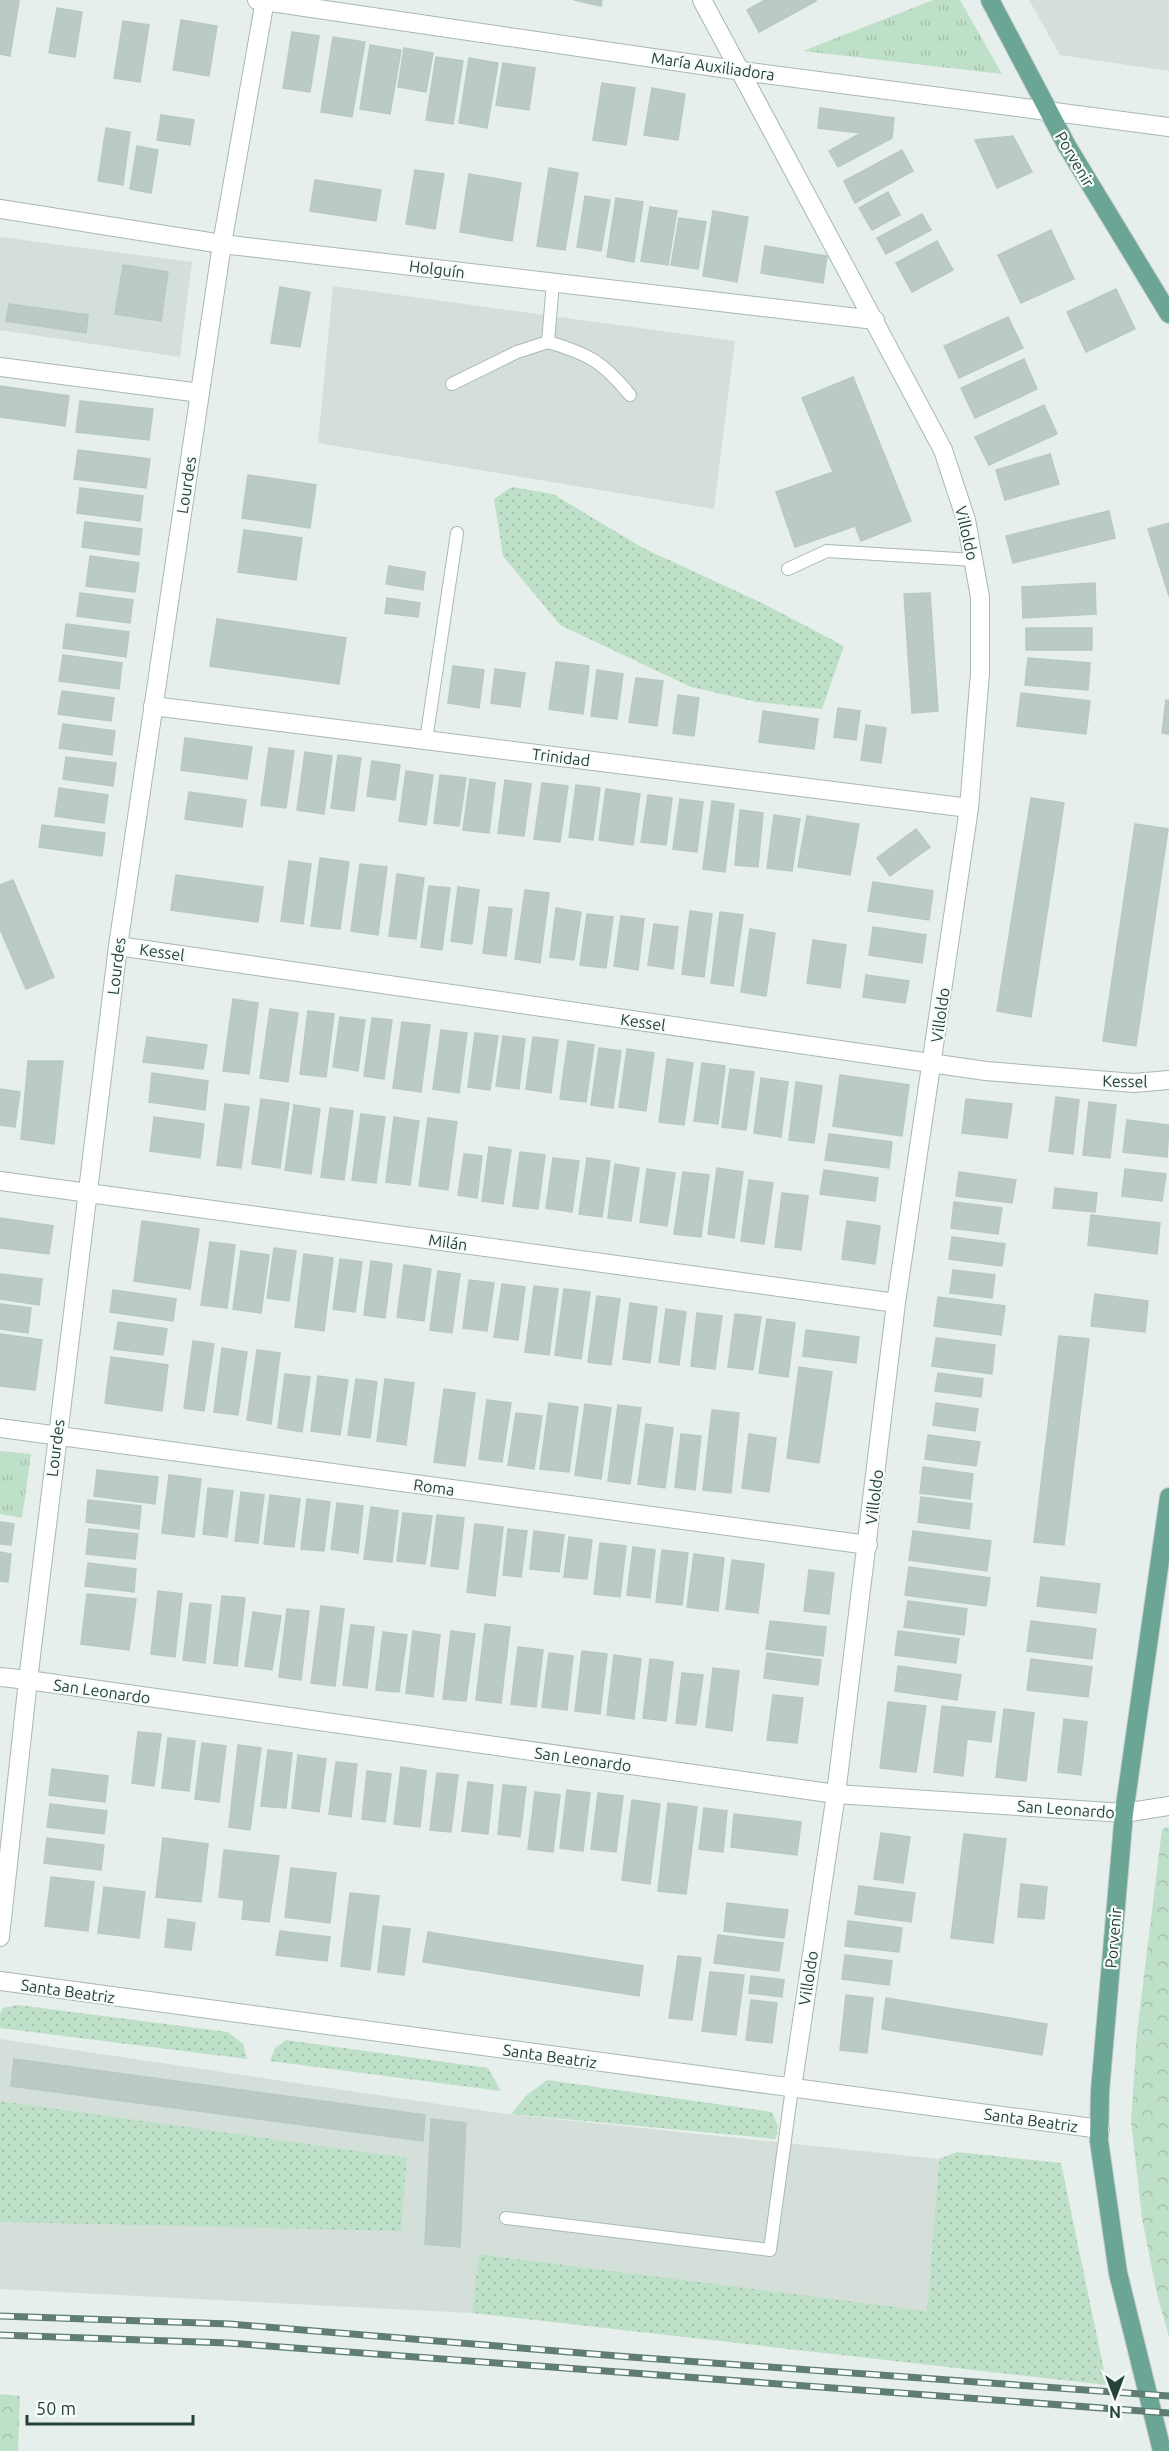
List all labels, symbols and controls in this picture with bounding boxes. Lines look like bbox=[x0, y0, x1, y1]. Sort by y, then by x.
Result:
street label: María Auxiliadora bbox=[650, 48, 776, 84]
street label: Porvenir bbox=[1052, 128, 1098, 190]
street label: Holguín bbox=[408, 257, 466, 281]
street label: Lourdes bbox=[173, 455, 199, 515]
street label: Villoldo bbox=[952, 504, 982, 562]
street label: Trinidad bbox=[531, 745, 591, 769]
street label: Lourdes bbox=[104, 936, 128, 996]
street label: Kessel bbox=[138, 940, 186, 964]
street label: Villoldo bbox=[927, 986, 953, 1044]
street label: Kessel bbox=[619, 1010, 667, 1034]
street label: Kessel bbox=[1102, 1072, 1148, 1090]
street label: Milán bbox=[427, 1230, 469, 1254]
street label: Lourdes bbox=[43, 1418, 67, 1478]
street label: Villoldo bbox=[862, 1468, 886, 1526]
street label: Roma bbox=[412, 1475, 456, 1499]
street label: San Leonardo bbox=[52, 1675, 152, 1707]
street label: San Leonardo bbox=[533, 1743, 633, 1775]
street label: San Leonardo bbox=[1017, 1797, 1115, 1821]
street label: Porvenir bbox=[1101, 1907, 1125, 1969]
street label: Villoldo bbox=[795, 1949, 821, 2007]
street label: Santa Beatriz bbox=[20, 1975, 116, 2007]
street label: Santa Beatriz bbox=[502, 2040, 598, 2072]
street label: Santa Beatriz bbox=[983, 2104, 1079, 2136]
north arrow bbox=[1085, 2367, 1145, 2427]
scale bar bbox=[27, 2388, 194, 2426]
text: 50 m bbox=[36, 2398, 76, 2418]
text: N bbox=[1109, 2403, 1121, 2421]

